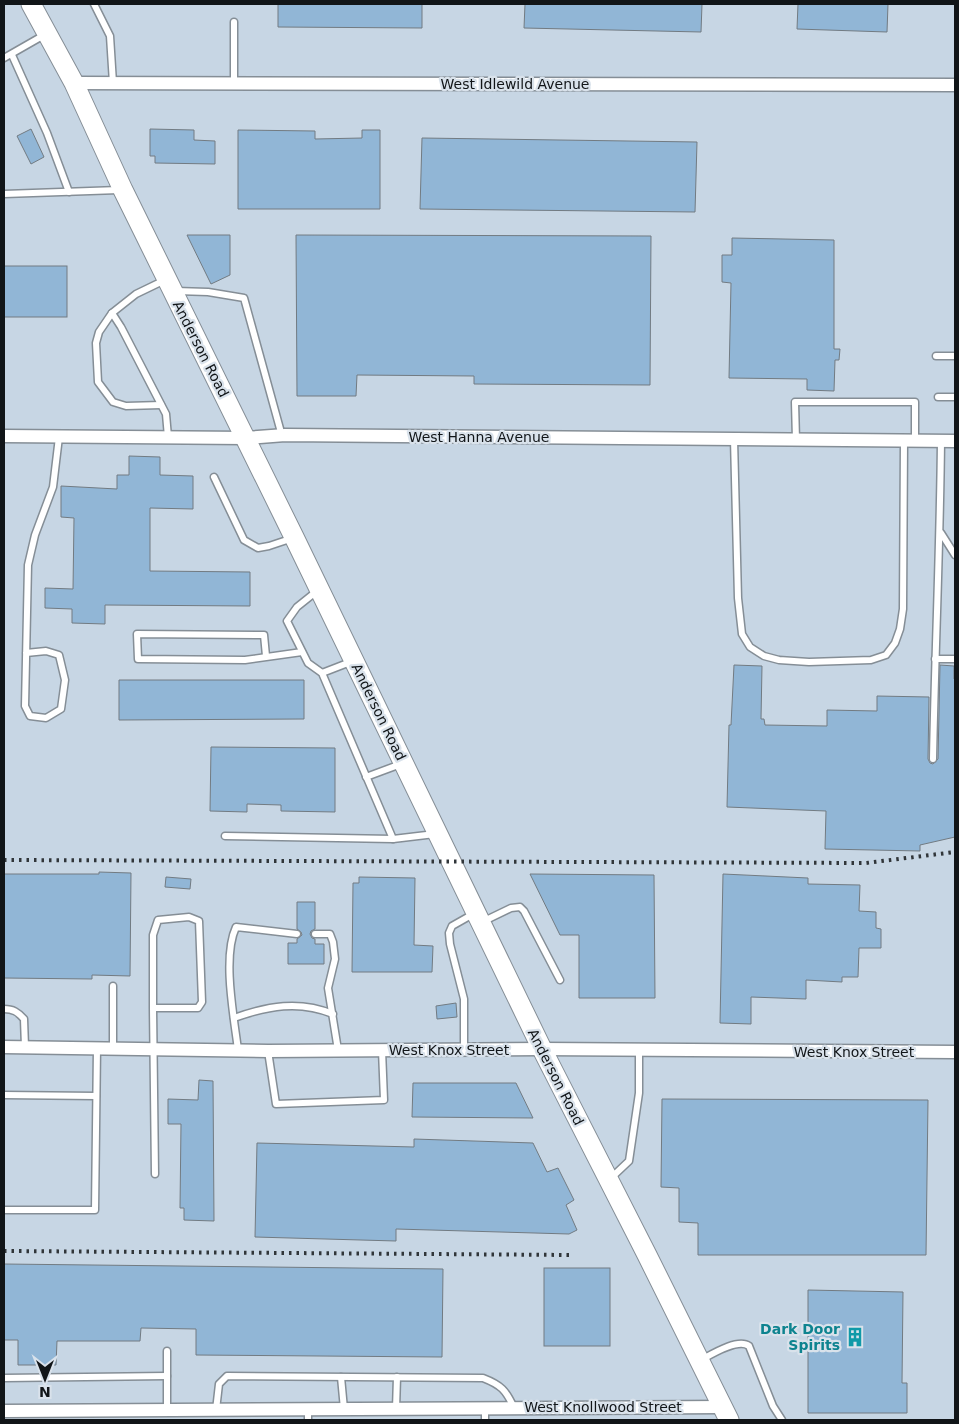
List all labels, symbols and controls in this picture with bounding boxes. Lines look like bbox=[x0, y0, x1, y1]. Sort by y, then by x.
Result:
street label: West Idlewild Avenue bbox=[441, 76, 589, 92]
street label: Anderson Road bbox=[170, 298, 232, 400]
street label: West Hanna Avenue bbox=[409, 429, 549, 445]
street label: Anderson Road bbox=[349, 661, 409, 763]
street label: Anderson Road bbox=[525, 1026, 587, 1128]
street label: West Knox Street bbox=[389, 1042, 510, 1058]
street label: West Knox Street bbox=[794, 1044, 915, 1060]
place label: Dark Door Spirits bbox=[760, 1321, 840, 1353]
building icon: Dark Door Spirits bbox=[844, 1326, 866, 1348]
north arrow bbox=[20, 1354, 70, 1404]
text: N bbox=[39, 1384, 51, 1400]
street label: West Knollwood Street bbox=[524, 1399, 682, 1415]

